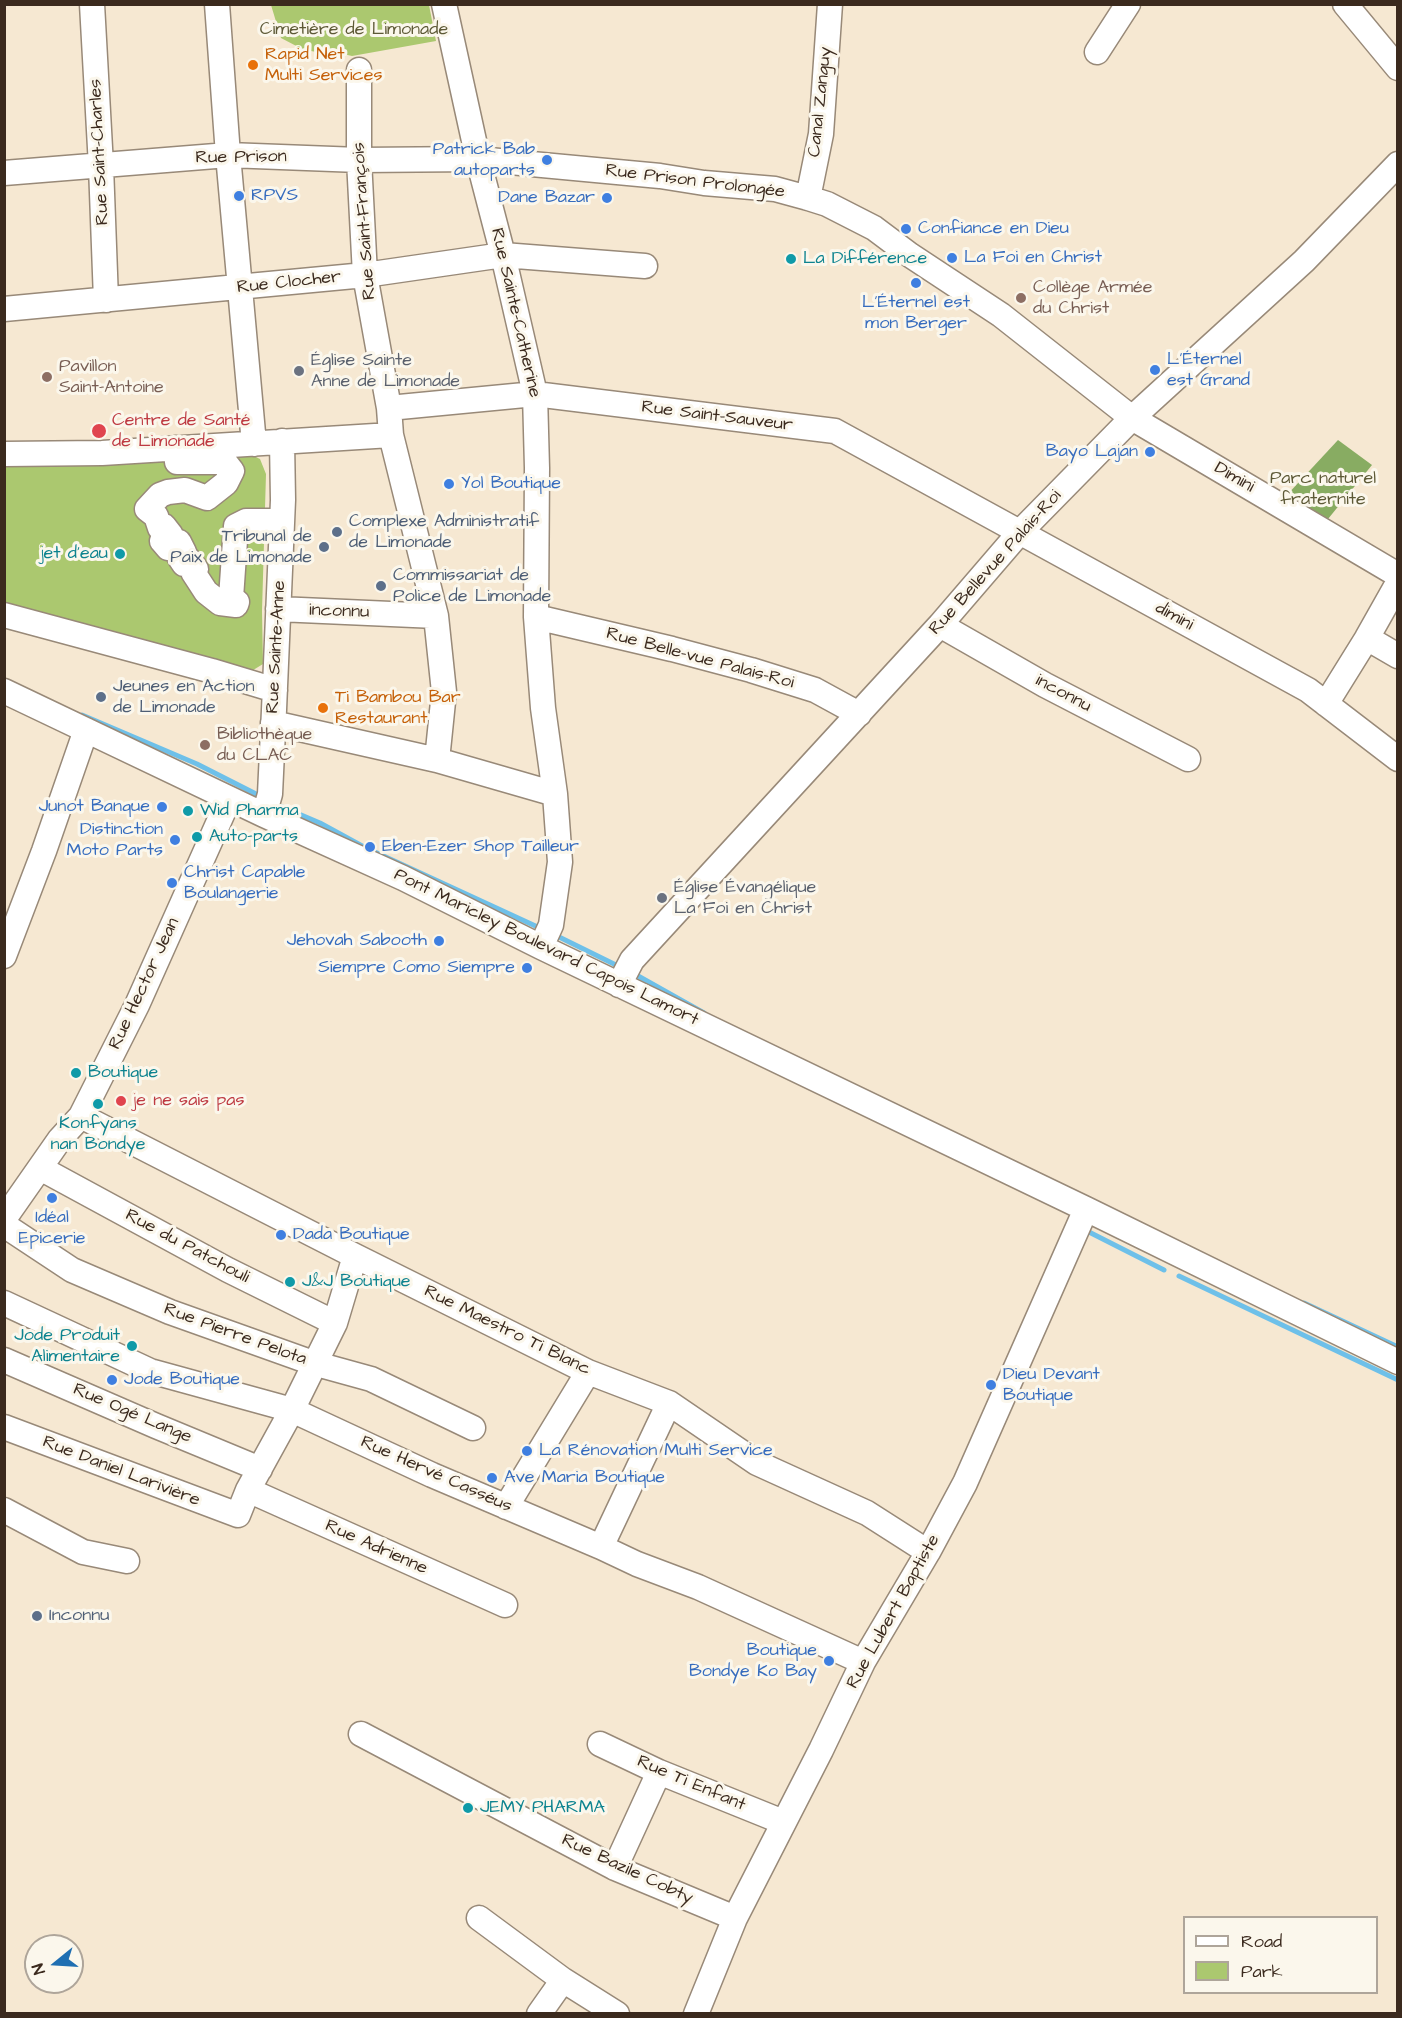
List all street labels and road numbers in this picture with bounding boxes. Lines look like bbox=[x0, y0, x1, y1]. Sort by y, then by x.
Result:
street label: Canal Zanguy bbox=[804, 46, 838, 158]
street label: Rue Saint-Charles bbox=[85, 78, 115, 226]
street label: Rue Saint-François bbox=[349, 141, 381, 301]
street label: Rue Prison bbox=[195, 146, 287, 170]
street label: Rue Prison Prolongée bbox=[604, 160, 786, 204]
street label: Rue Sainte-Catherine bbox=[485, 226, 545, 400]
street label: Rue Clocher bbox=[236, 267, 342, 299]
street label: Rue Saint-Sauveur bbox=[640, 397, 794, 437]
street label: Dimini bbox=[1210, 458, 1258, 498]
street label: Rue Bellevue Palais-Roi bbox=[925, 486, 1067, 640]
street label: Rue Sainte-Anne bbox=[263, 580, 291, 714]
street label: dimini bbox=[1151, 598, 1197, 636]
street label: inconnu bbox=[308, 600, 370, 624]
street label: Rue Belle-vue Palais-Roi bbox=[604, 624, 796, 694]
street label: inconnu bbox=[1031, 670, 1095, 718]
street label: Pont Maricley Boulevard Capois Lamort bbox=[390, 865, 702, 1031]
street label: Rue Hector Jean bbox=[105, 915, 185, 1053]
street label: Rue du Patchouli bbox=[121, 1205, 253, 1289]
street label: Rue Maestro Ti Blanc bbox=[420, 1281, 594, 1381]
street label: Rue Pierre Pelota bbox=[161, 1299, 309, 1371]
street label: Rue Ogé Lange bbox=[69, 1379, 195, 1449]
street label: Rue Daniel Larivière bbox=[39, 1432, 203, 1512]
street label: Rue Hervé Casséus bbox=[357, 1432, 515, 1518]
street label: Rue Adrienne bbox=[321, 1516, 431, 1580]
street label: Rue Lubert Baptiste bbox=[843, 1531, 945, 1693]
street label: Rue Ti Enfant bbox=[633, 1751, 749, 1817]
street label: Rue Bazile Cobty bbox=[558, 1830, 696, 1910]

